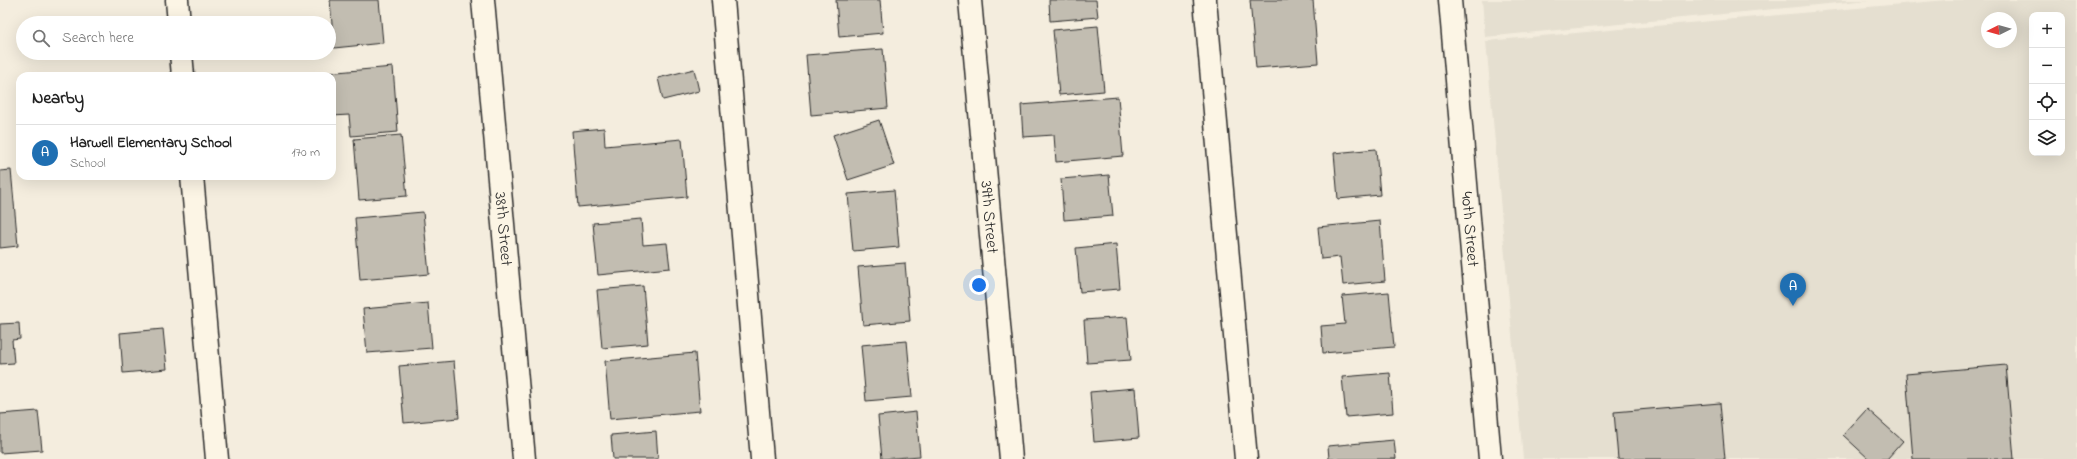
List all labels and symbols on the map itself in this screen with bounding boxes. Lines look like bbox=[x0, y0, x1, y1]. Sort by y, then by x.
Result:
north arrow bbox=[1981, 12, 2017, 48]
street label: 39th Street bbox=[974, 180, 1005, 255]
street label: 38th Street bbox=[488, 191, 519, 268]
street label: 40th Street bbox=[1454, 191, 1486, 268]
pin: A bbox=[1780, 273, 1806, 306]
your location bbox=[969, 275, 989, 295]

